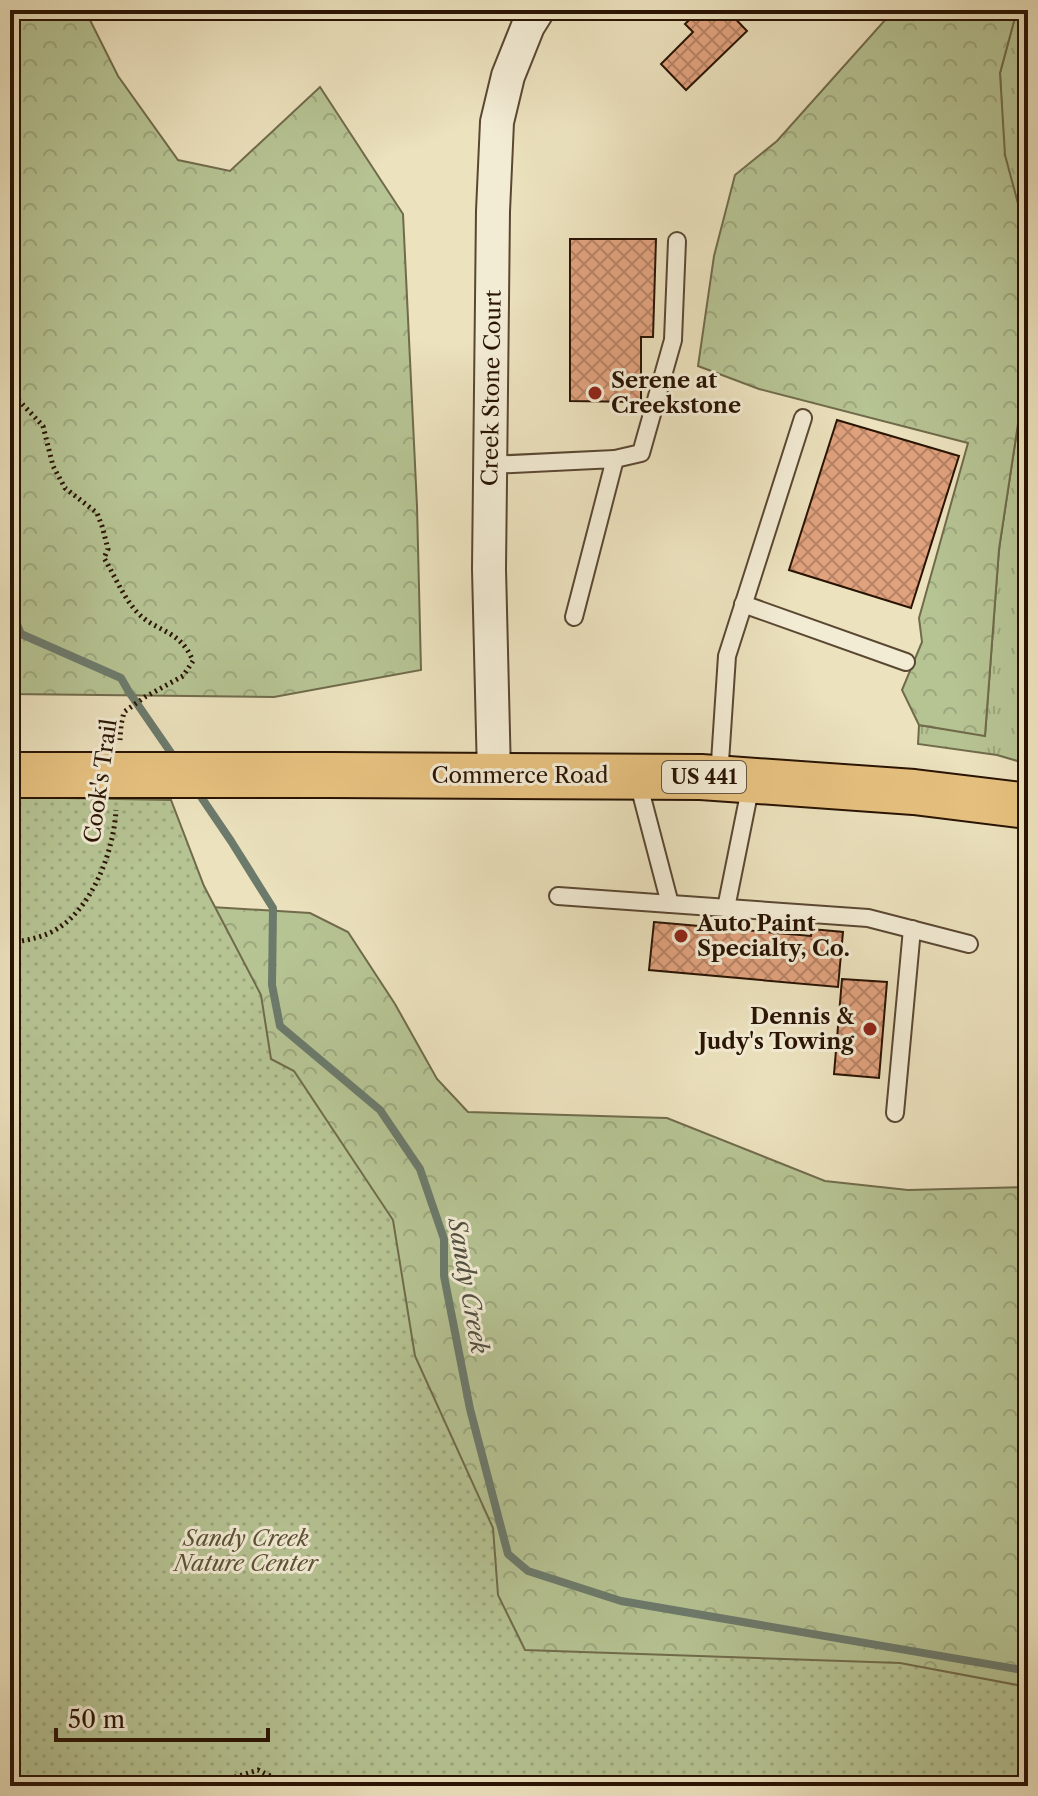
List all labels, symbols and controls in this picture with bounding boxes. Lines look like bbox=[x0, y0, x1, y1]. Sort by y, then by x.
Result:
street label: Creek Stone Court bbox=[476, 289, 507, 486]
place label: Serene at Creekstone bbox=[611, 367, 741, 419]
marker: Serene at Creekstone bbox=[586, 384, 604, 402]
street label: Cook's Trail bbox=[78, 717, 123, 845]
road number: US 441 bbox=[662, 761, 746, 793]
street label: Commerce Road bbox=[432, 762, 608, 789]
place label: Auto Paint Specialty, Co. bbox=[696, 910, 850, 962]
marker: Auto Paint Specialty, Co. bbox=[672, 927, 690, 945]
place label: Dennis & Judy's Towing bbox=[694, 1003, 855, 1055]
marker: Dennis & Judy's Towing bbox=[861, 1020, 879, 1038]
water label: Sandy Creek bbox=[442, 1214, 495, 1356]
park label: Sandy Creek Nature Center bbox=[172, 1525, 320, 1577]
scale bar bbox=[56, 1692, 268, 1742]
text: 50 m bbox=[68, 1705, 125, 1734]

